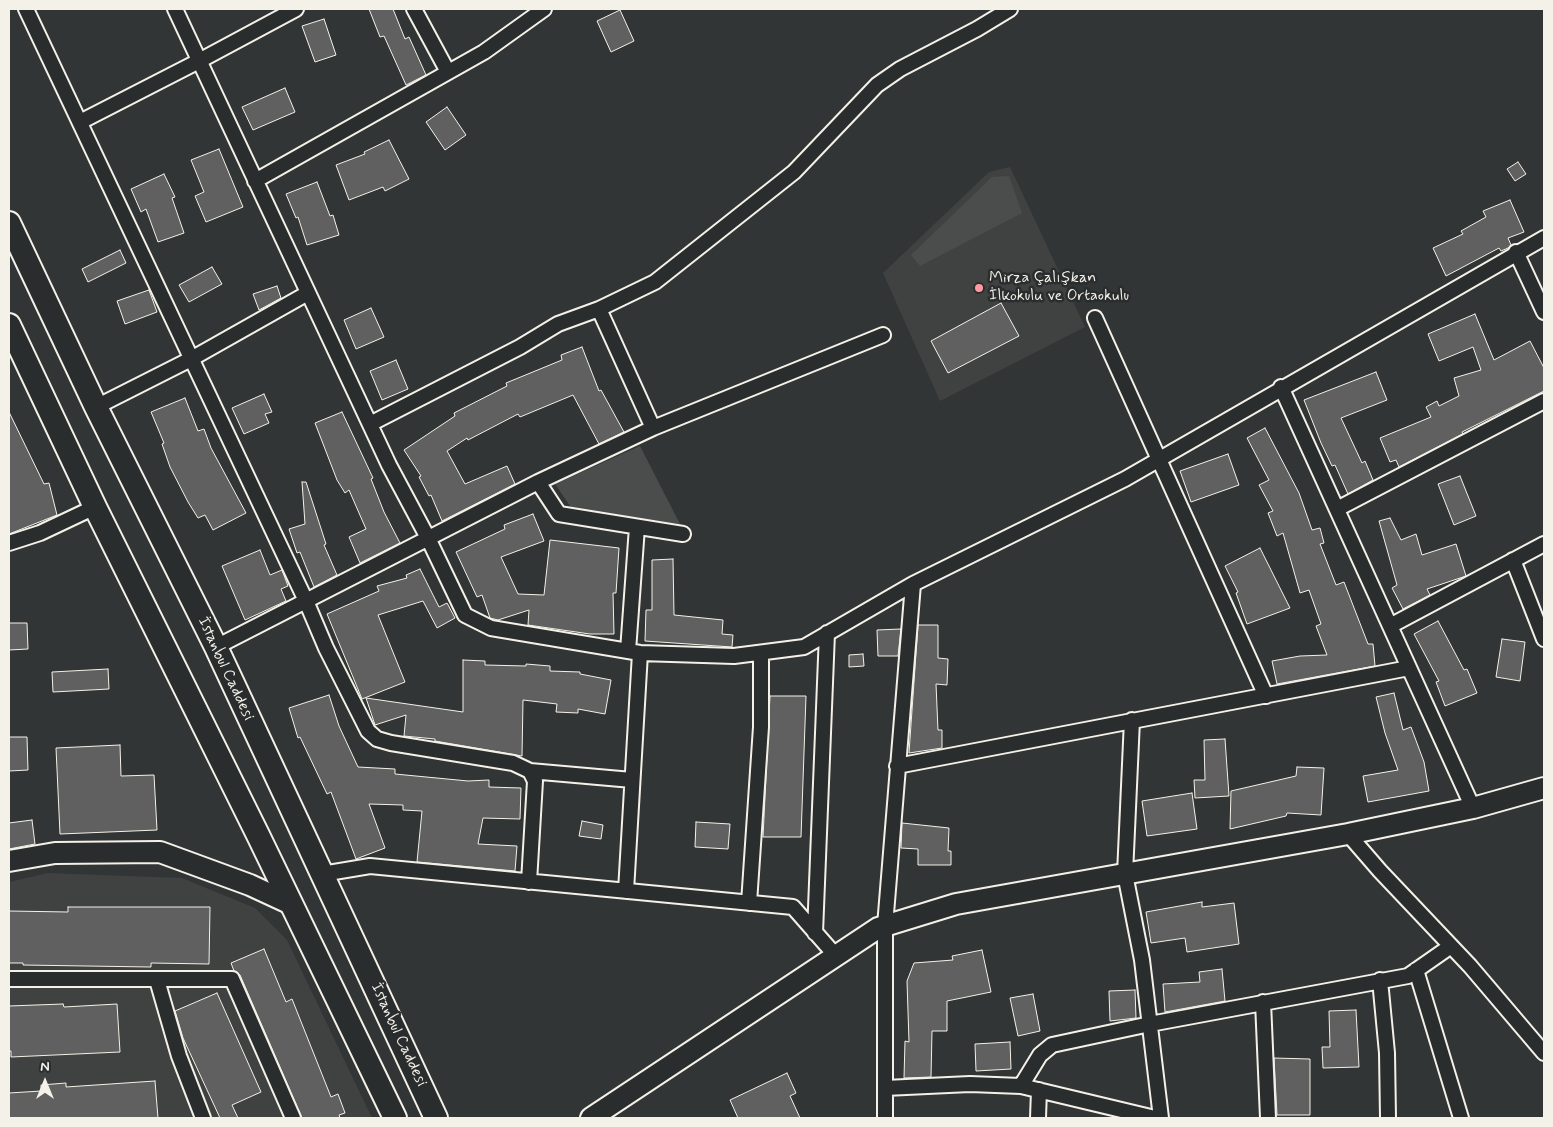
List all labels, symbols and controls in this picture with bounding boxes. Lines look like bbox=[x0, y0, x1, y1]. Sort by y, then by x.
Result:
place label: Mirza Çalışkan İlkokulu ve Ortaokulu bbox=[989, 269, 1129, 307]
marker: Mirza Çalışkan İlkokulu ve Ortaokulu bbox=[973, 282, 985, 294]
street label: İstanbul Caddesi bbox=[193, 614, 257, 724]
street label: İstanbul Caddesi bbox=[366, 980, 430, 1090]
north arrow bbox=[20, 1057, 70, 1107]
text: N bbox=[40, 1058, 50, 1076]

